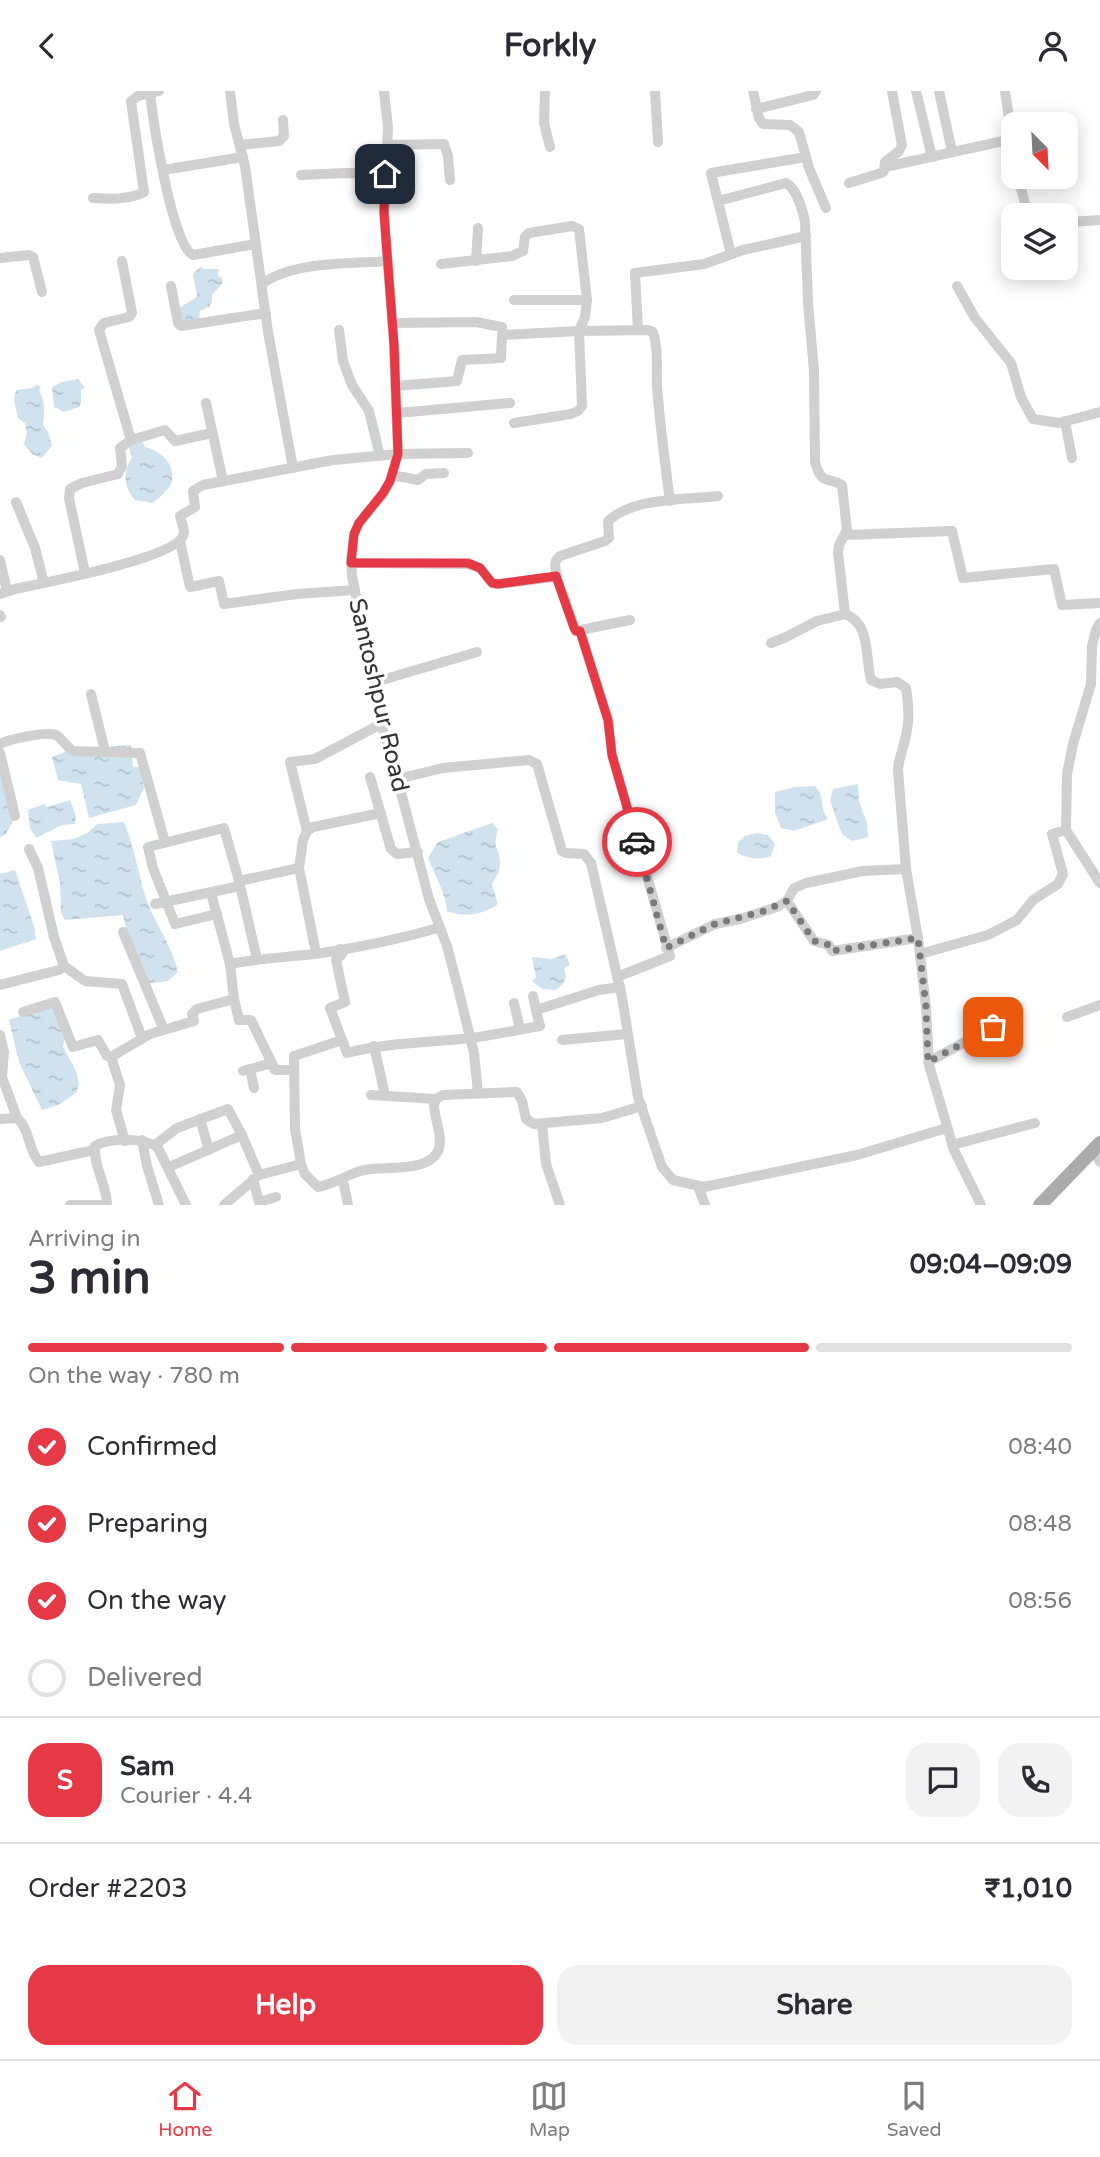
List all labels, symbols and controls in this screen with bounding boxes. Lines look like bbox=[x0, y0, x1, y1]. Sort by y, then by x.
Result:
icon: back bbox=[28, 27, 66, 65]
text: Forkly bbox=[504, 27, 596, 65]
icon: person bbox=[1034, 27, 1072, 65]
north arrow bbox=[1001, 112, 1078, 189]
map controls bbox=[1001, 112, 1078, 280]
pin bbox=[355, 144, 415, 204]
icon: home bbox=[366, 155, 404, 193]
button: layers bbox=[1001, 203, 1078, 280]
street label: Santoshpur Road bbox=[342, 595, 415, 795]
courier bbox=[602, 807, 672, 877]
icon: car bbox=[618, 823, 656, 861]
pin bbox=[963, 997, 1023, 1057]
icon: bag bbox=[974, 1008, 1012, 1046]
text: Arriving in bbox=[28, 1225, 141, 1253]
text: 09:04–09:09 bbox=[910, 1249, 1072, 1280]
text: 3 min bbox=[28, 1251, 151, 1306]
text: On the way · 780 m bbox=[28, 1362, 240, 1390]
icon: check bbox=[28, 1428, 66, 1466]
text: Confirmed bbox=[87, 1431, 217, 1462]
text: 08:40 bbox=[1008, 1433, 1072, 1461]
icon: check bbox=[28, 1505, 66, 1543]
text: Preparing bbox=[87, 1508, 208, 1539]
text: 08:48 bbox=[1008, 1510, 1072, 1538]
icon: check bbox=[28, 1582, 66, 1620]
text: On the way bbox=[87, 1585, 227, 1616]
text: 08:56 bbox=[1008, 1587, 1072, 1615]
text: Delivered bbox=[87, 1662, 203, 1693]
button: chat bbox=[906, 1743, 980, 1817]
button: phone bbox=[998, 1743, 1072, 1817]
text: Sam bbox=[120, 1751, 175, 1782]
text: S bbox=[57, 1765, 73, 1796]
text: Courier · 4.4 bbox=[120, 1782, 252, 1810]
text: Order #2203 bbox=[28, 1873, 188, 1904]
text: ₹1,010 bbox=[985, 1873, 1072, 1904]
button: Help bbox=[28, 1965, 543, 2045]
button: Share bbox=[557, 1965, 1072, 2045]
tab: Home bbox=[158, 2077, 212, 2141]
tab: Map bbox=[529, 2077, 570, 2141]
tab: Saved bbox=[887, 2077, 942, 2141]

